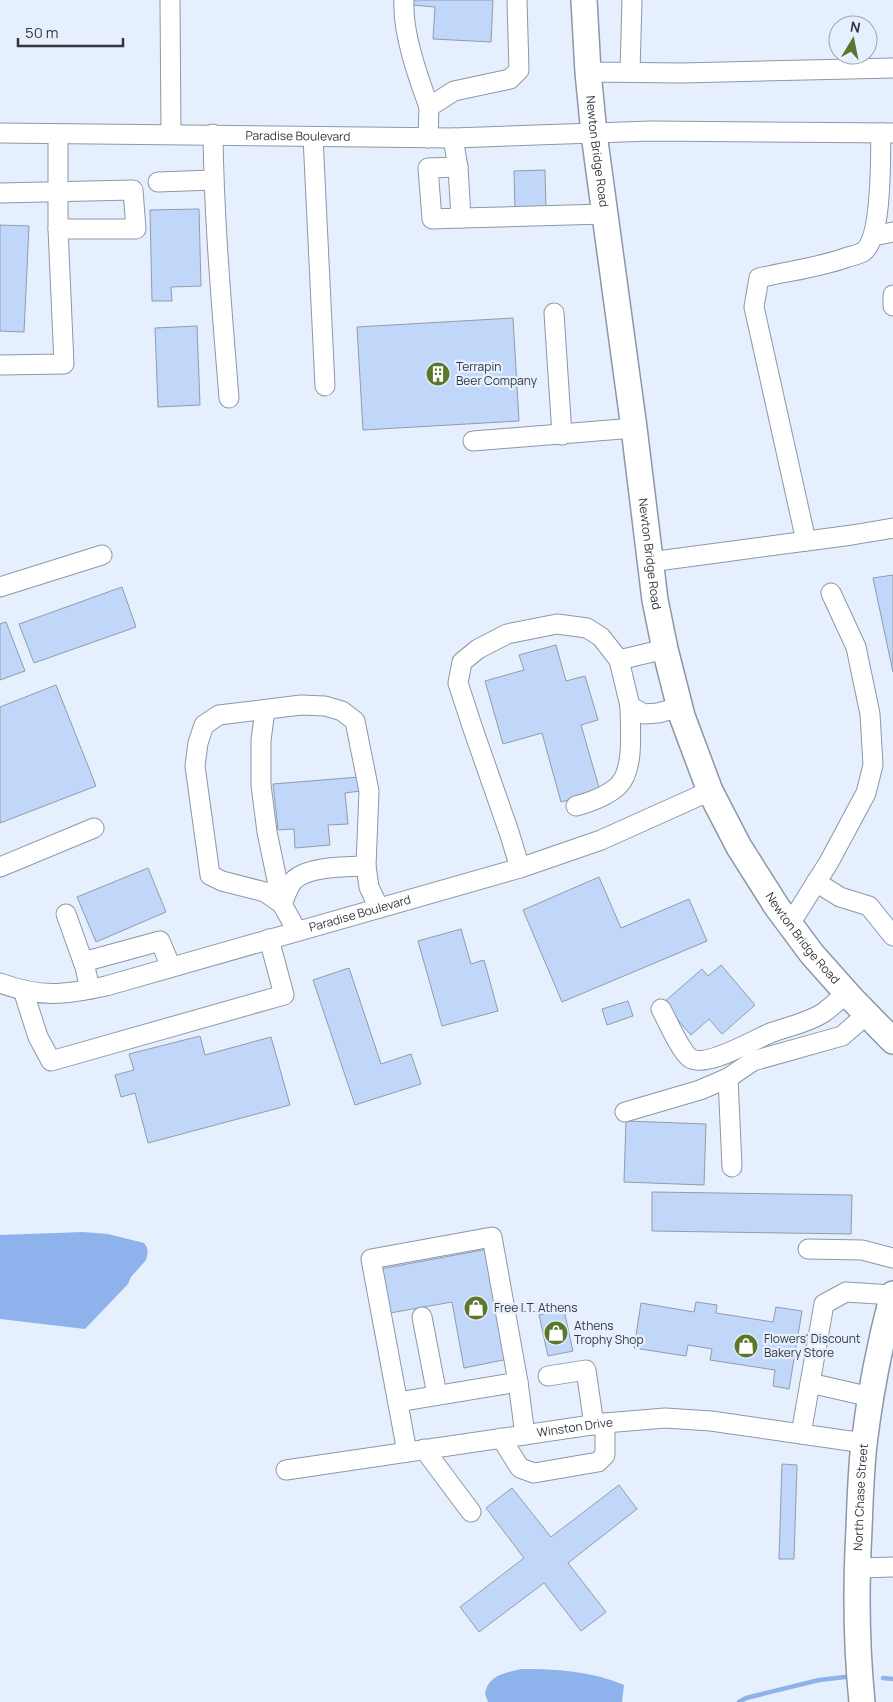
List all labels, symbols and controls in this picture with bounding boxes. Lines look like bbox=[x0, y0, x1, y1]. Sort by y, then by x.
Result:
scale bar bbox=[18, 15, 122, 47]
north arrow bbox=[828, 15, 878, 65]
text: N bbox=[849, 16, 862, 37]
text: 50 m bbox=[25, 22, 59, 43]
street label: Newton Bridge Road bbox=[582, 95, 613, 208]
street label: Paradise Boulevard bbox=[245, 127, 351, 145]
place label: Terrapin Beer Company bbox=[456, 358, 538, 389]
building icon: Terrapin Beer Company bbox=[425, 361, 451, 387]
street label: Newton Bridge Road bbox=[635, 497, 666, 611]
street label: Newton Bridge Road bbox=[762, 889, 844, 988]
street label: Paradise Boulevard bbox=[307, 891, 413, 936]
shop icon: Free I.T. Athens bbox=[463, 1295, 489, 1321]
place label: Free I.T. Athens bbox=[494, 1299, 577, 1316]
place label: Athens Trophy Shop bbox=[574, 1317, 644, 1348]
shop icon: Athens Trophy Shop bbox=[543, 1320, 569, 1346]
place label: Flowers' Discount Bakery Store bbox=[764, 1330, 861, 1361]
shop icon: Flowers' Discount Bakery Store bbox=[733, 1333, 759, 1359]
street label: Winston Drive bbox=[536, 1413, 613, 1441]
street label: North Chase Street bbox=[849, 1442, 872, 1551]

